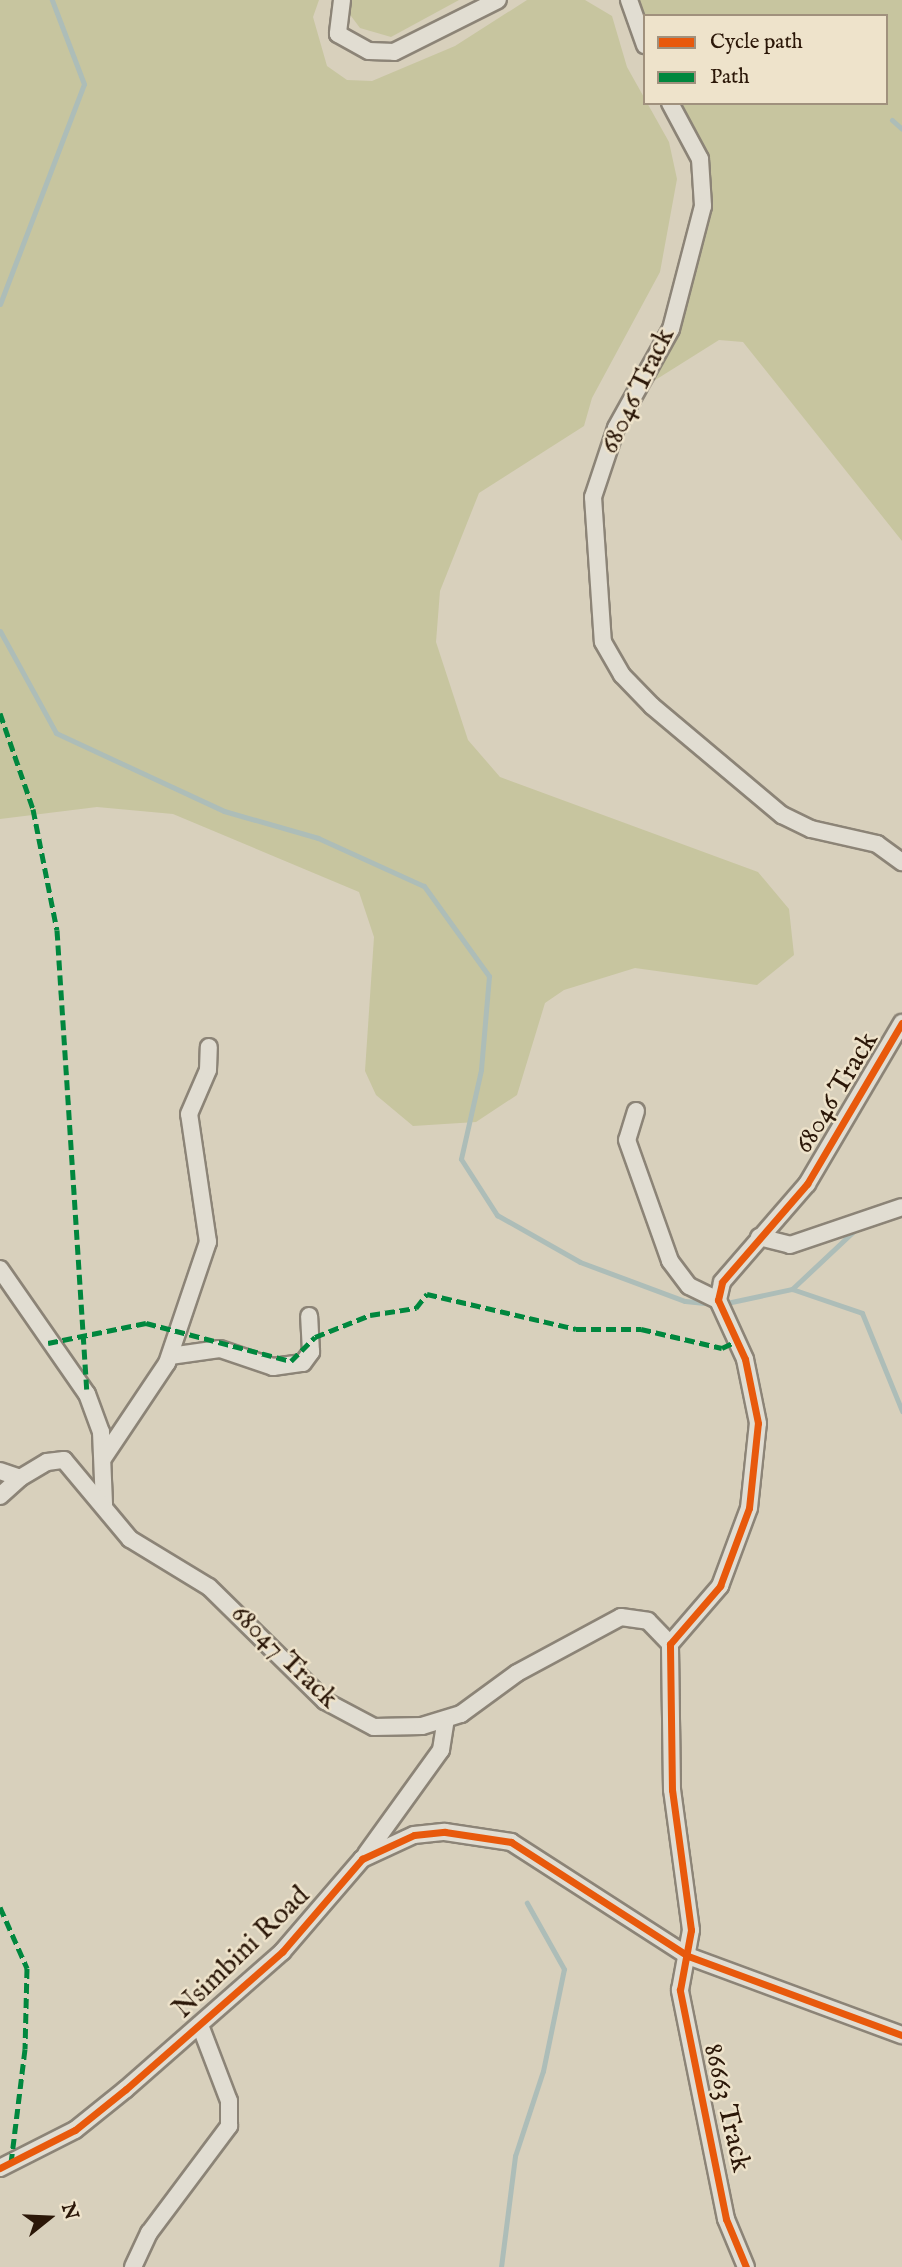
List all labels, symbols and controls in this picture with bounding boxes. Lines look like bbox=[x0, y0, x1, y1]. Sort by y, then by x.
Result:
legend bbox=[643, 14, 888, 105]
text: Cycle path bbox=[710, 29, 803, 56]
text: Path bbox=[710, 64, 749, 91]
street label: 68046 Track bbox=[593, 323, 683, 459]
street label: 68046 Track bbox=[788, 1026, 886, 1160]
street label: 68047 Track bbox=[223, 1598, 345, 1716]
street label: Nsimbini Road bbox=[167, 1880, 317, 2026]
street label: 86663 Track bbox=[695, 2041, 757, 2175]
north arrow bbox=[14, 2183, 84, 2253]
text: N bbox=[55, 2200, 83, 2223]

